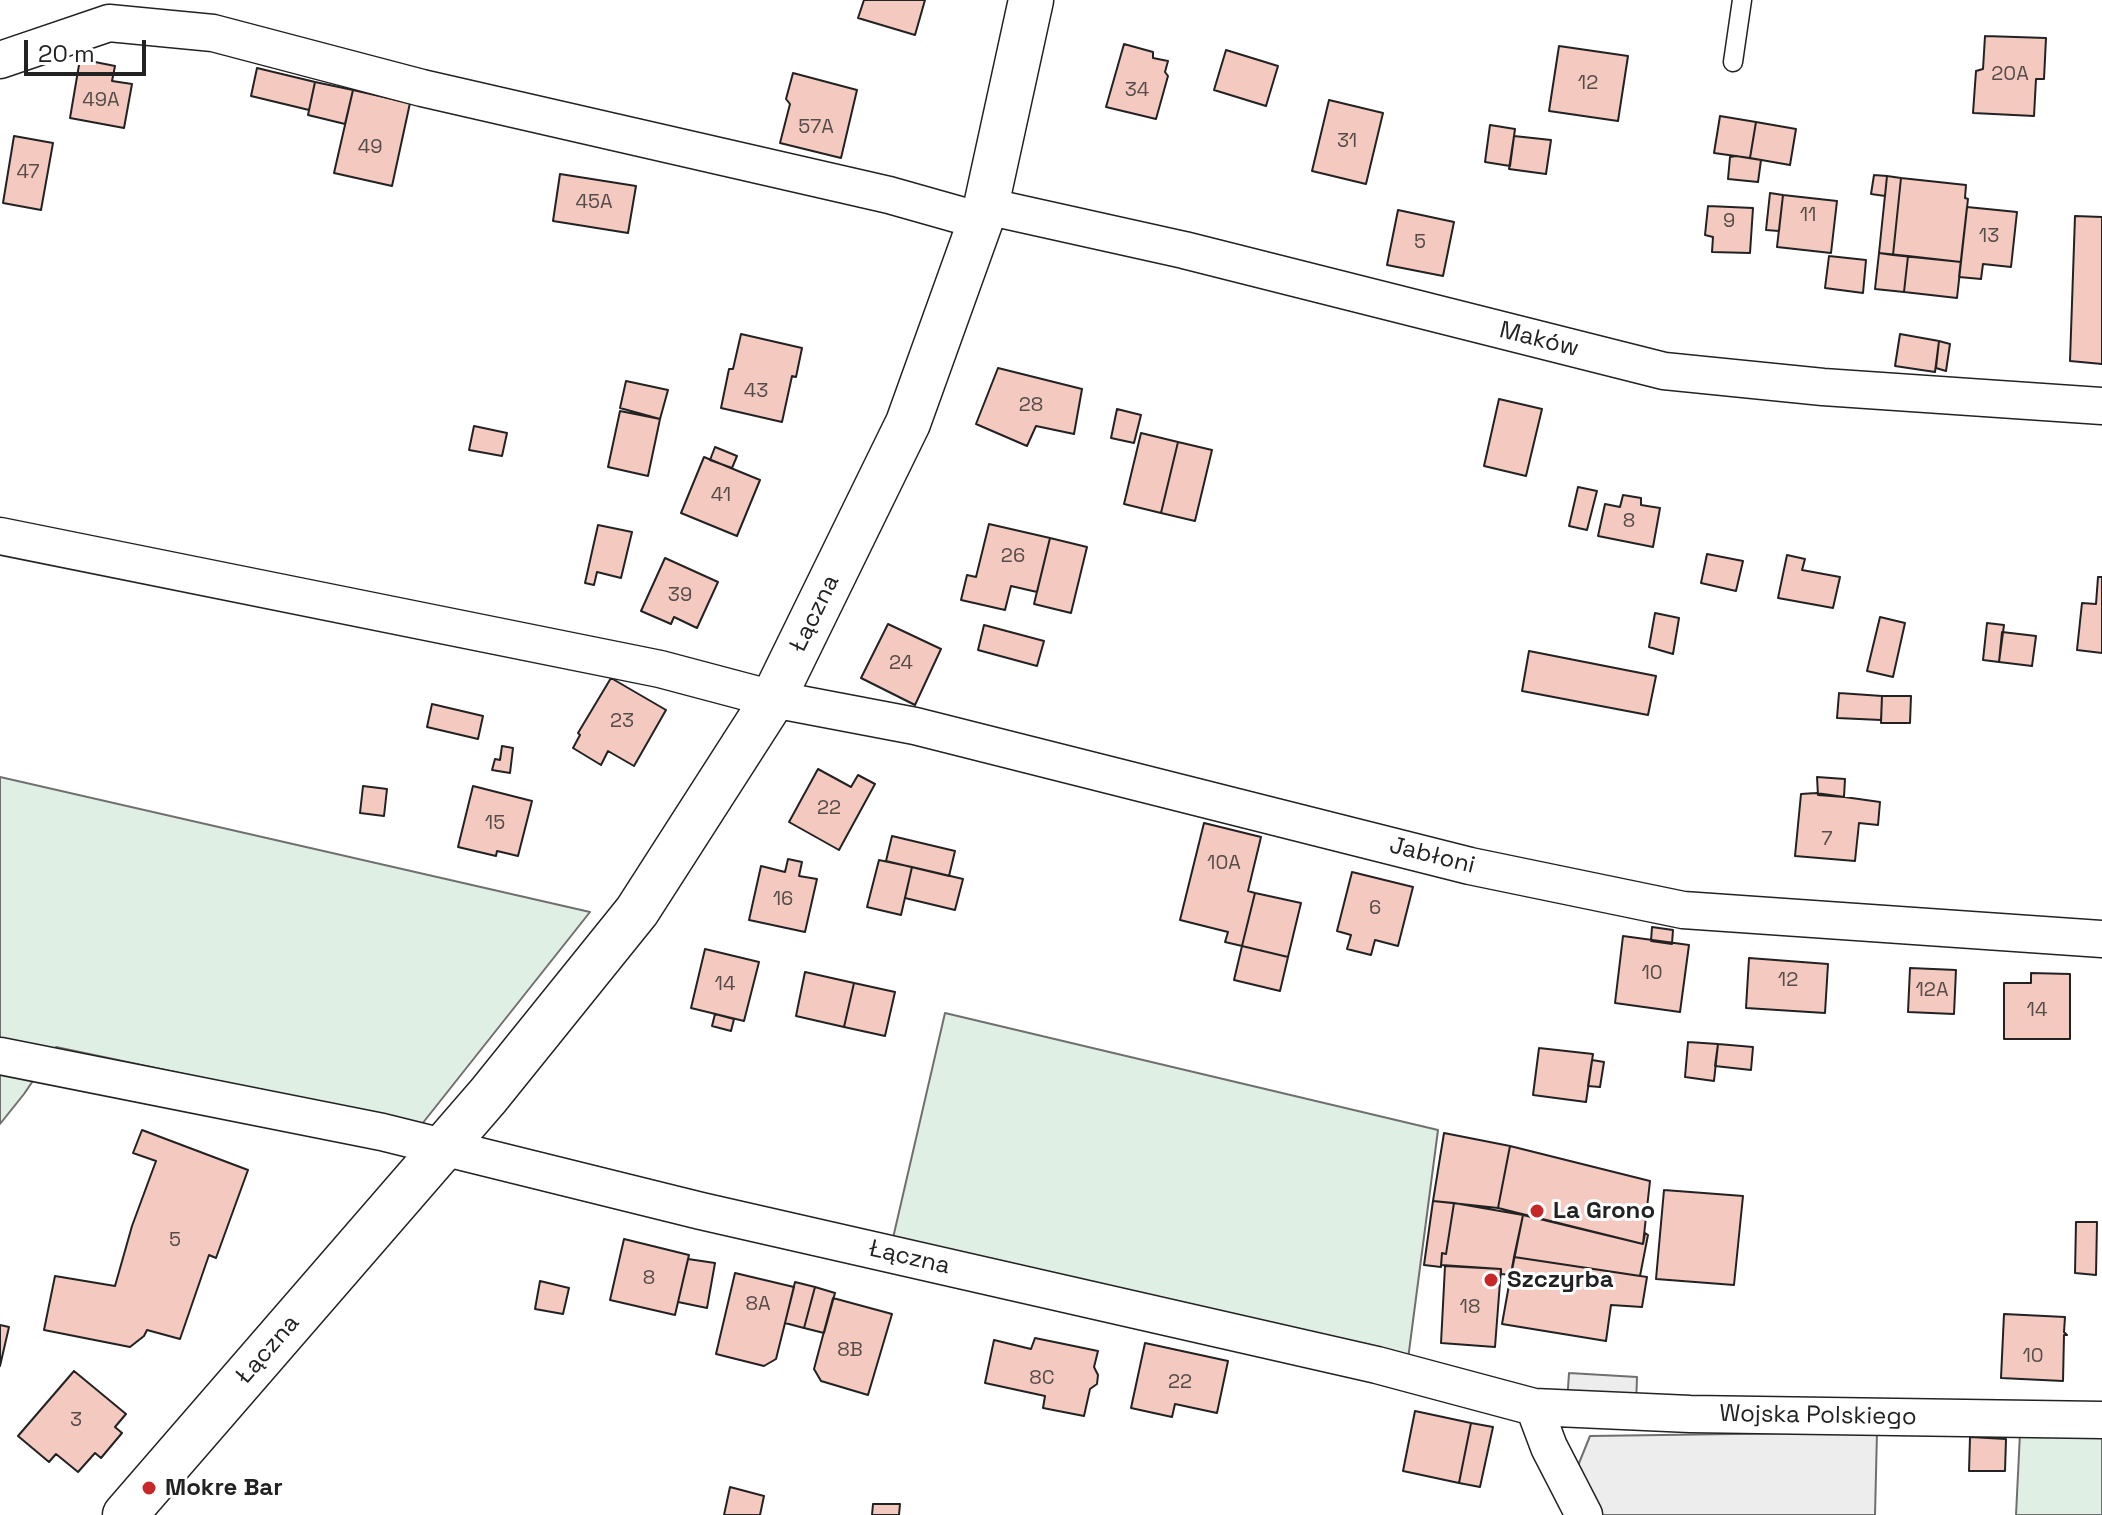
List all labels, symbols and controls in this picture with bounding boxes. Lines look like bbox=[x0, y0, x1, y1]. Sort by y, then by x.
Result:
scale bar bbox=[28, 24, 150, 74]
text: 20 m bbox=[38, 38, 95, 69]
house number: 20A bbox=[1991, 63, 2029, 87]
house number: 12 bbox=[1578, 72, 1598, 96]
house number: 34 bbox=[1125, 79, 1149, 103]
house number: 49A bbox=[82, 89, 120, 113]
house number: 57A bbox=[798, 116, 834, 140]
house number: 31 bbox=[1337, 130, 1357, 154]
house number: 49 bbox=[358, 136, 382, 160]
house number: 47 bbox=[16, 161, 40, 185]
house number: 45A bbox=[575, 191, 613, 215]
house number: 11 bbox=[1800, 204, 1816, 228]
house number: 9 bbox=[1723, 210, 1735, 234]
house number: 13 bbox=[1979, 225, 1999, 249]
house number: 5 bbox=[1414, 231, 1426, 255]
street label: Maków bbox=[1496, 316, 1582, 364]
house number: 43 bbox=[744, 380, 768, 404]
house number: 28 bbox=[1019, 394, 1043, 418]
house number: 41 bbox=[711, 484, 731, 508]
house number: 8 bbox=[1623, 510, 1635, 534]
house number: 26 bbox=[1001, 545, 1025, 569]
street label: Łączna bbox=[784, 570, 846, 658]
house number: 39 bbox=[668, 584, 692, 608]
house number: 24 bbox=[889, 652, 913, 676]
house number: 23 bbox=[610, 710, 634, 734]
house number: 22 bbox=[817, 797, 841, 821]
house number: 15 bbox=[485, 812, 505, 836]
house number: 7 bbox=[1821, 828, 1833, 852]
street label: Jabłoni bbox=[1386, 831, 1478, 881]
house number: 10A bbox=[1207, 852, 1241, 876]
house number: 16 bbox=[773, 888, 793, 912]
house number: 6 bbox=[1369, 897, 1381, 921]
house number: 10 bbox=[1641, 962, 1663, 986]
house number: 12 bbox=[1778, 969, 1798, 993]
house number: 14 bbox=[715, 973, 735, 997]
house number: 12A bbox=[1915, 979, 1949, 1003]
house number: 14 bbox=[2027, 999, 2047, 1023]
place label: La Grono bbox=[1553, 1197, 1655, 1225]
marker: La Grono bbox=[1528, 1202, 1546, 1220]
house number: 5 bbox=[169, 1229, 181, 1253]
street label: Łączna bbox=[865, 1235, 953, 1281]
place label: Szczyrba bbox=[1507, 1266, 1614, 1294]
house number: 8 bbox=[643, 1267, 655, 1291]
marker: Szczyrba bbox=[1482, 1271, 1500, 1289]
house number: 8A bbox=[745, 1293, 771, 1317]
house number: 18 bbox=[1460, 1296, 1480, 1320]
street label: Łączna bbox=[230, 1309, 306, 1391]
house number: 8B bbox=[837, 1339, 863, 1363]
house number: 10 bbox=[2022, 1345, 2044, 1369]
house number: 8C bbox=[1029, 1367, 1055, 1391]
house number: 22 bbox=[1168, 1371, 1192, 1395]
street label: Wojska Polskiego bbox=[1719, 1400, 1917, 1432]
house number: 3 bbox=[70, 1409, 82, 1433]
place label: Mokre Bar bbox=[165, 1474, 283, 1502]
marker: Mokre Bar bbox=[140, 1479, 158, 1497]

